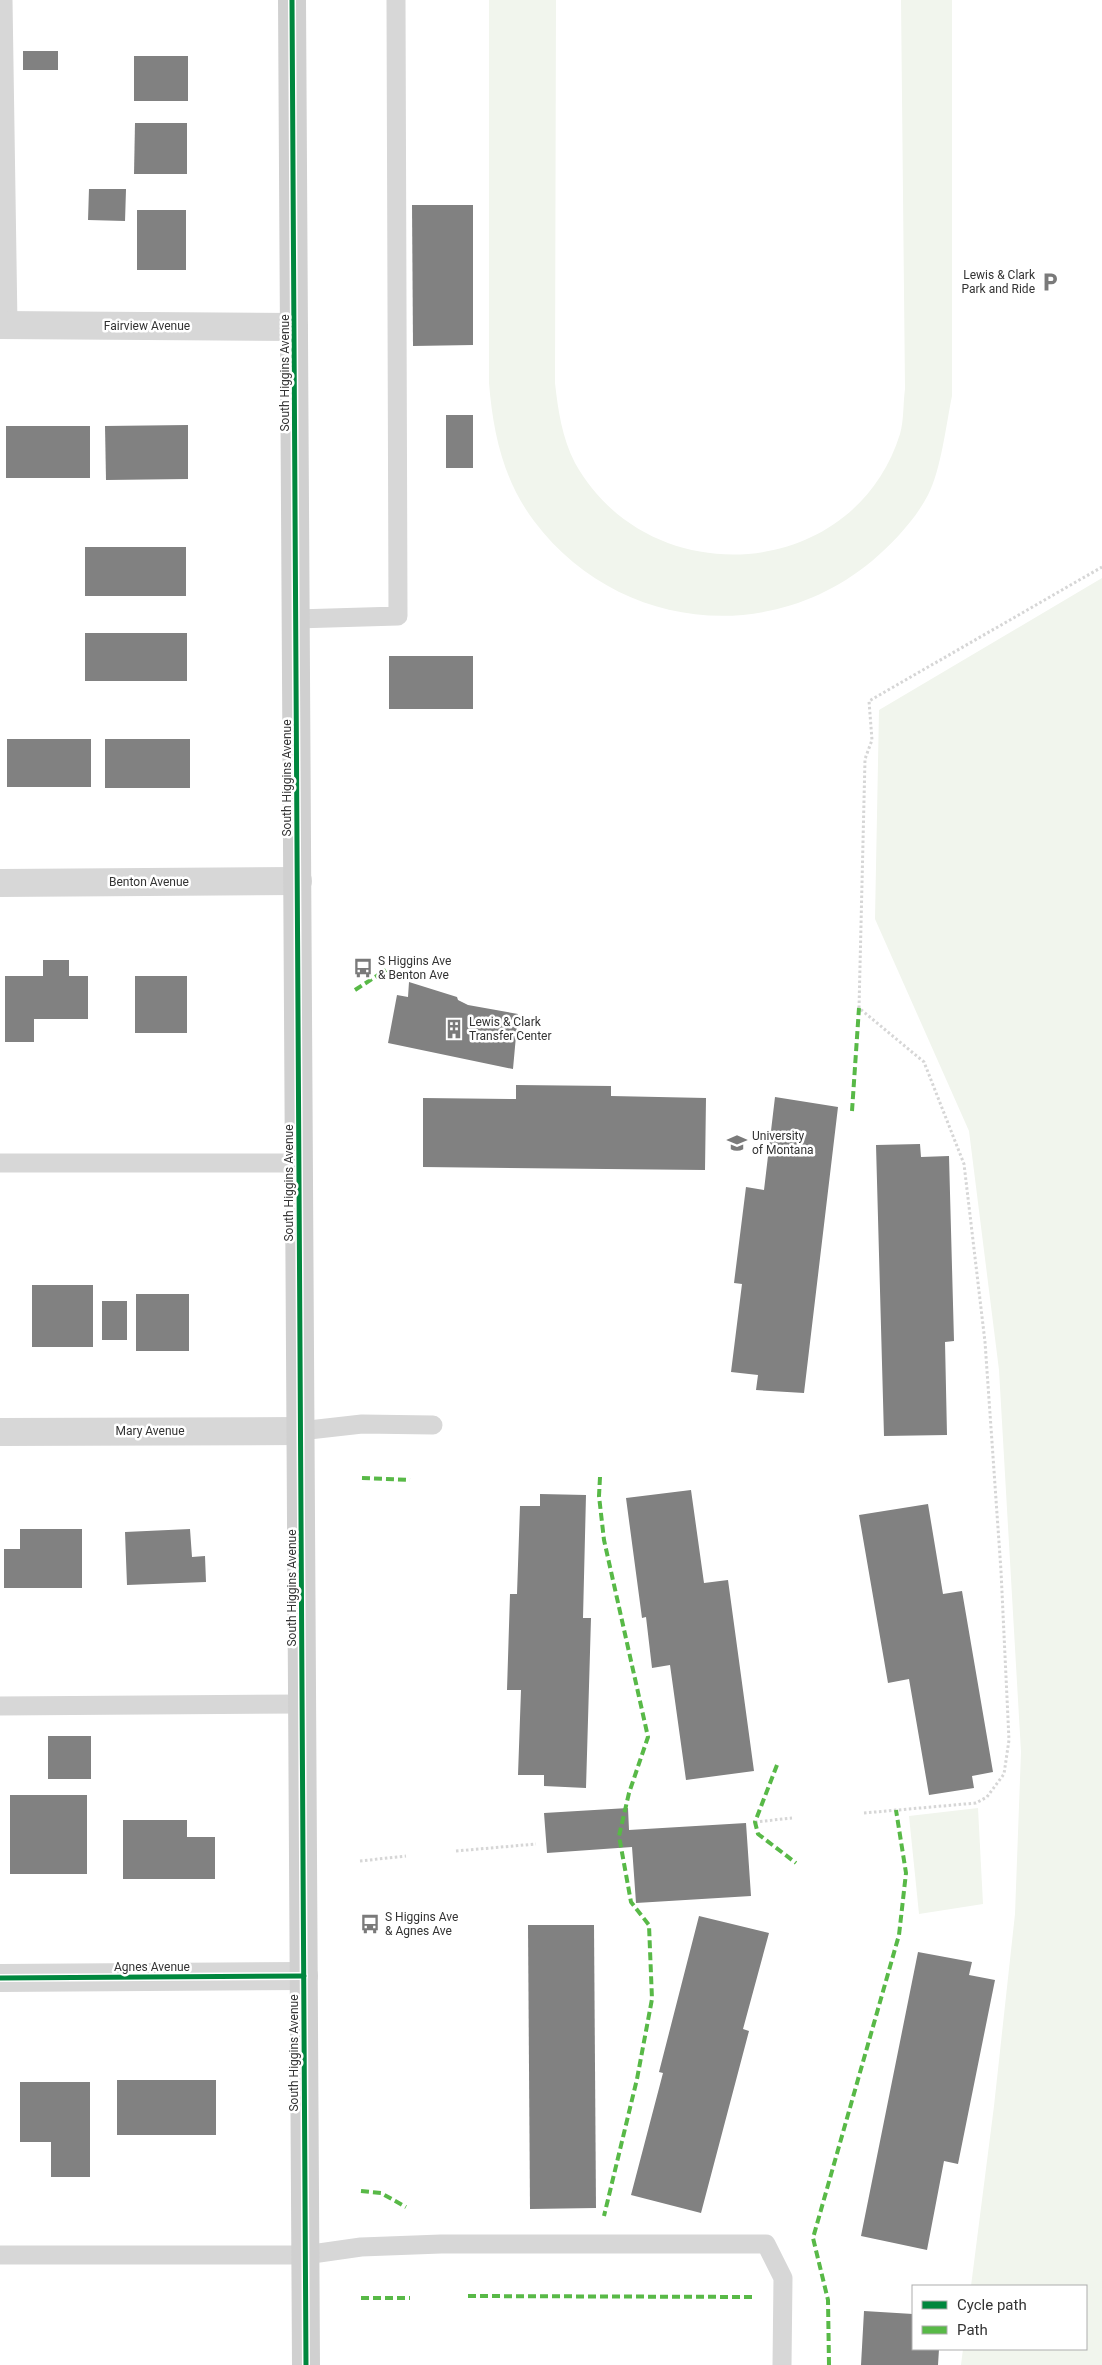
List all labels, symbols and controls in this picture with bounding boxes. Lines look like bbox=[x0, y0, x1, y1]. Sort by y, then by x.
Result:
place label: Lewis & Clark Park and Ride bbox=[962, 268, 1036, 296]
parking icon: Lewis & Clark Park and Ride bbox=[1039, 271, 1061, 293]
street label: South Higgins Avenue bbox=[278, 314, 292, 432]
street label: Fairview Avenue bbox=[104, 319, 190, 333]
street label: South Higgins Avenue bbox=[280, 719, 294, 837]
street label: Benton Avenue bbox=[109, 875, 189, 889]
place label: S Higgins Ave & Benton Ave bbox=[378, 954, 451, 982]
bus stop icon: S Higgins Ave & Benton Ave bbox=[352, 957, 374, 979]
place label: Lewis & Clark Transfer Center bbox=[469, 1015, 552, 1043]
building icon: Lewis & Clark Transfer Center bbox=[443, 1018, 465, 1040]
street label: South Higgins Avenue bbox=[282, 1124, 296, 1242]
place label: University of Montana bbox=[752, 1129, 814, 1157]
school or university icon: University of Montana bbox=[726, 1132, 748, 1154]
street label: Mary Avenue bbox=[115, 1424, 185, 1438]
street label: South Higgins Avenue bbox=[285, 1529, 299, 1647]
place label: S Higgins Ave & Agnes Ave bbox=[385, 1910, 458, 1938]
bus stop icon: S Higgins Ave & Agnes Ave bbox=[359, 1913, 381, 1935]
street label: Agnes Avenue bbox=[114, 1960, 190, 1974]
street label: South Higgins Avenue bbox=[287, 1994, 301, 2112]
legend bbox=[912, 2285, 1087, 2350]
text: Cycle path bbox=[957, 2296, 1027, 2314]
text: Path bbox=[957, 2321, 988, 2339]

